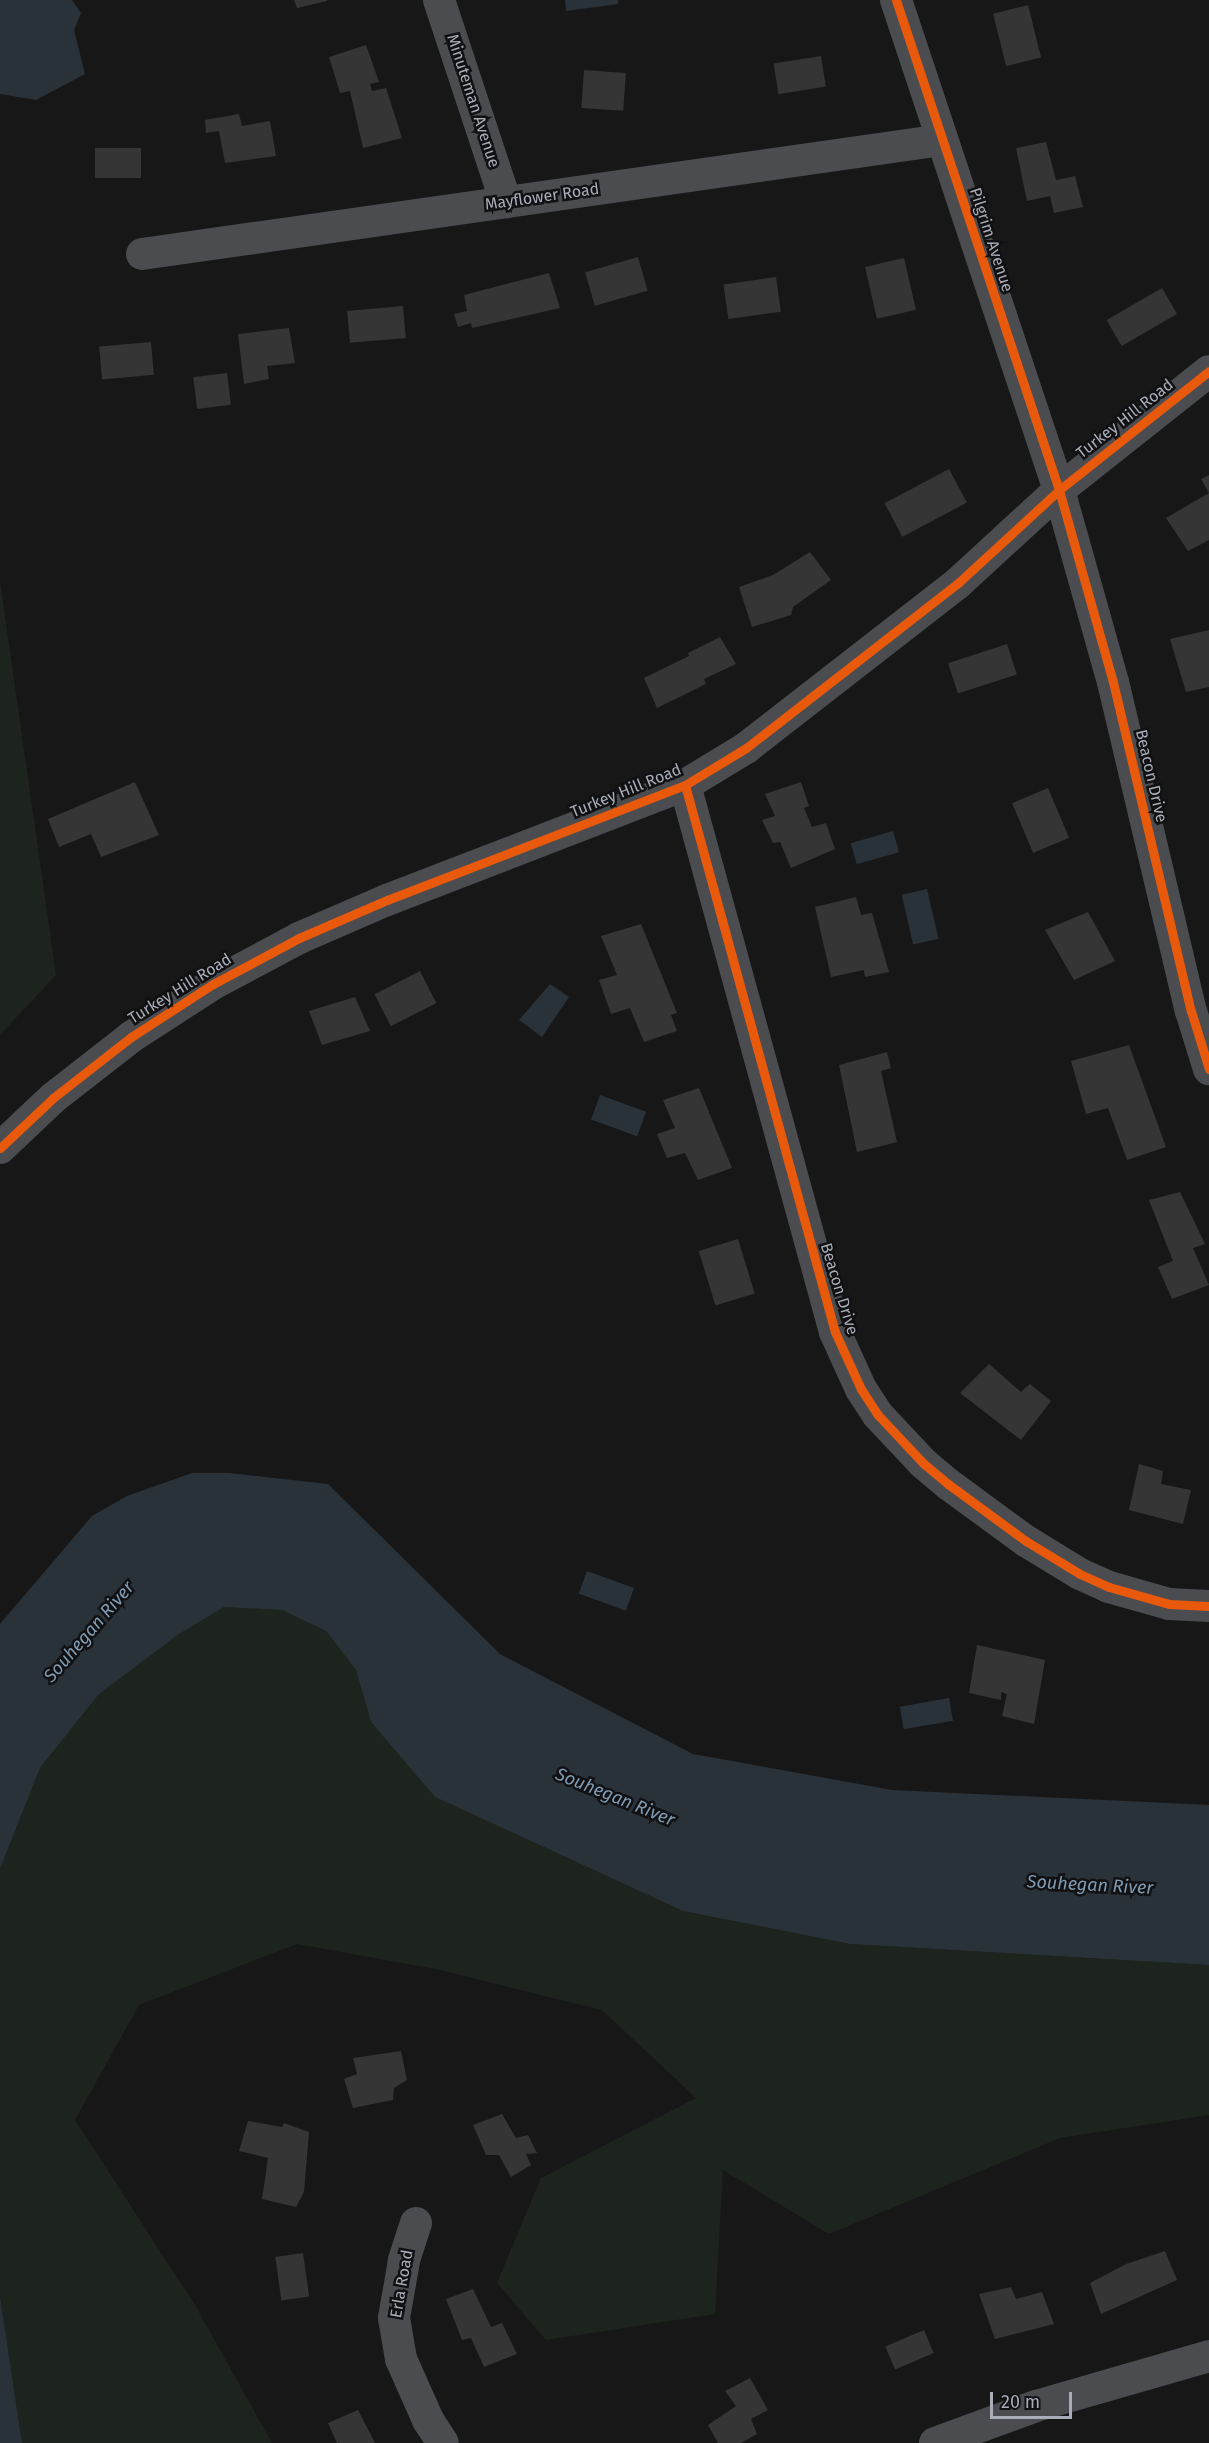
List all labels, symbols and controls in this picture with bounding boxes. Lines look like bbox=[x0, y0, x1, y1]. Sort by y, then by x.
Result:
street label: Minuteman Avenue bbox=[442, 32, 504, 170]
street label: Mayflower Road bbox=[484, 179, 600, 215]
street label: Pilgrim Avenue bbox=[965, 185, 1017, 295]
street label: Turkey Hill Road bbox=[1073, 375, 1177, 463]
street label: Beacon Drive bbox=[1131, 728, 1171, 824]
street label: Turkey Hill Road bbox=[568, 760, 684, 822]
street label: Turkey Hill Road bbox=[125, 950, 235, 1028]
street label: Beacon Drive bbox=[816, 1241, 862, 1337]
water label: Souhegan River bbox=[39, 1577, 139, 1687]
water label: Souhegan River bbox=[552, 1763, 678, 1831]
water label: Souhegan River bbox=[1026, 1871, 1154, 1899]
street label: Erla Road bbox=[387, 2248, 417, 2320]
scale bar bbox=[993, 2380, 1076, 2418]
text: 20 m bbox=[1001, 2391, 1040, 2413]

